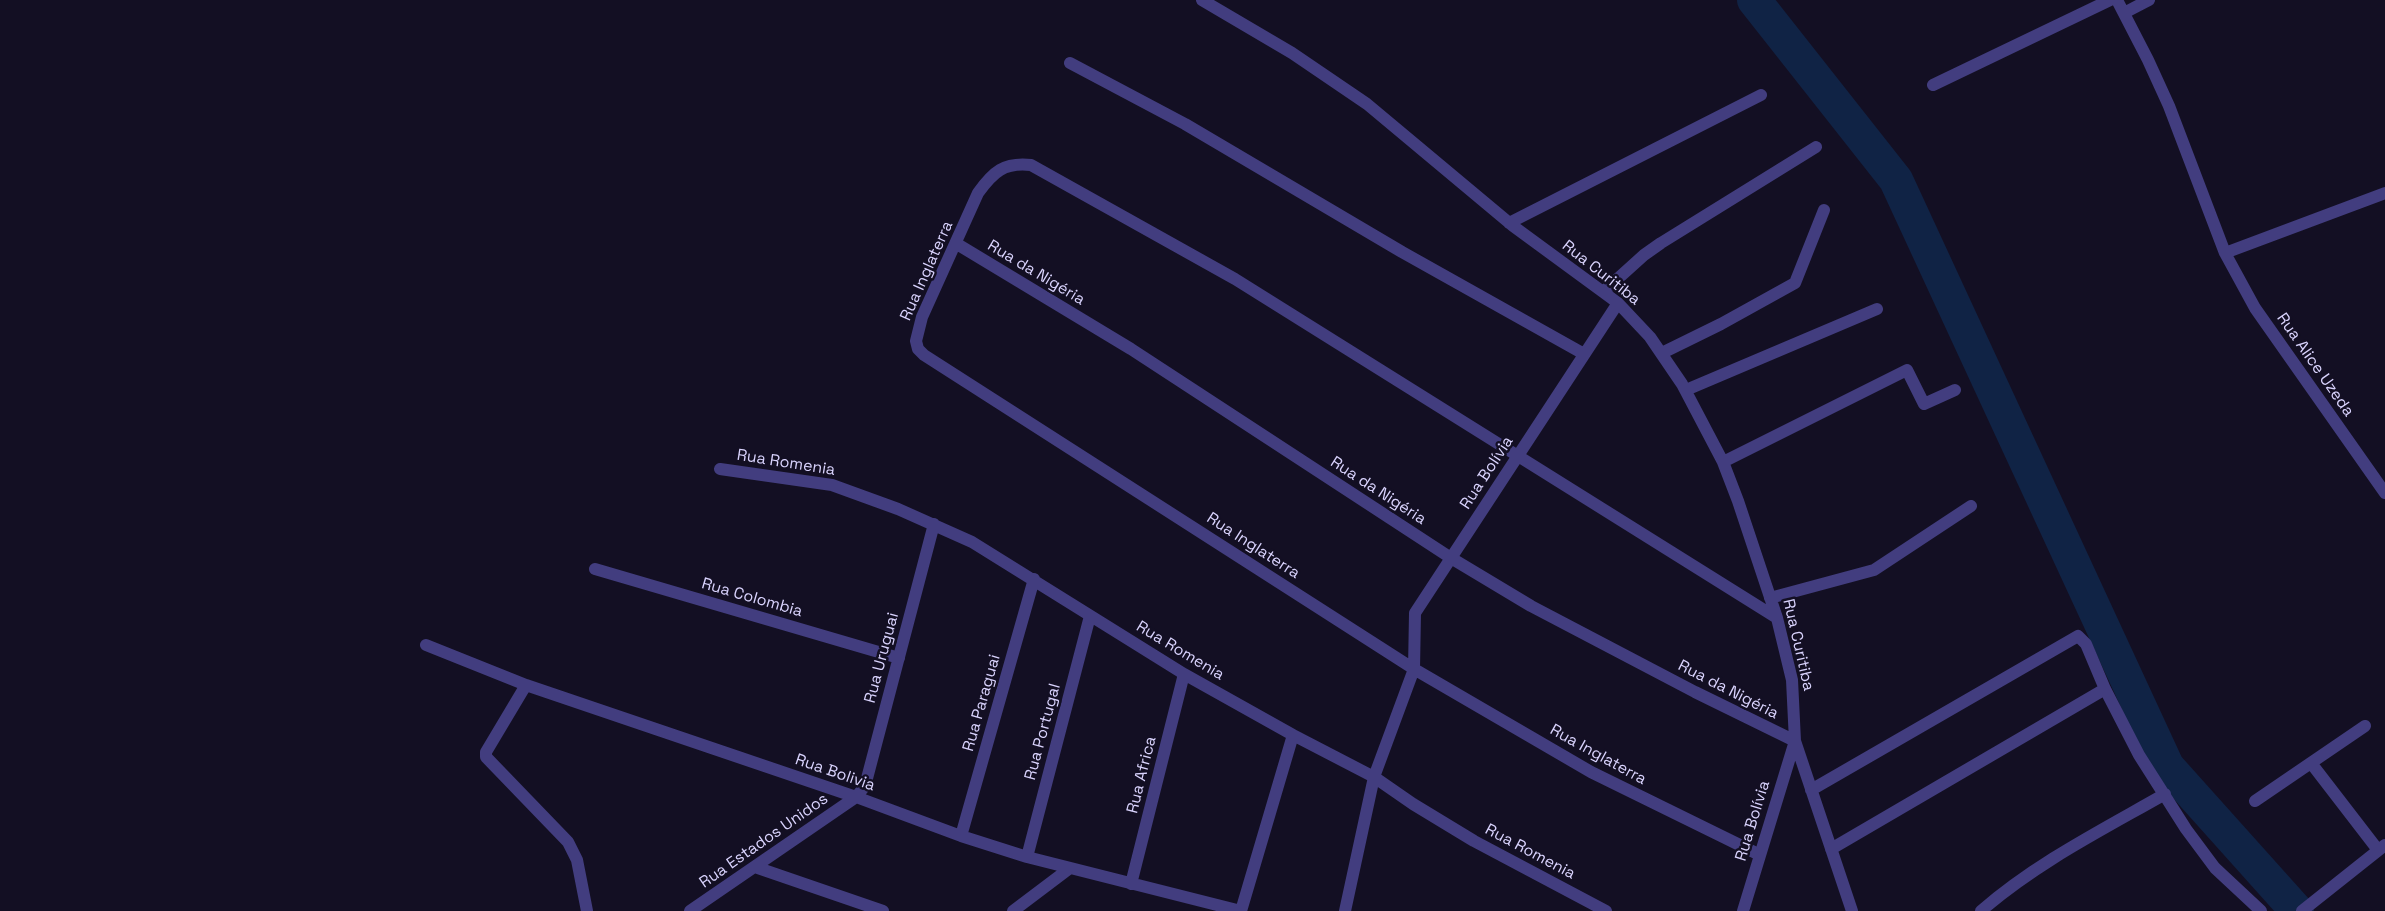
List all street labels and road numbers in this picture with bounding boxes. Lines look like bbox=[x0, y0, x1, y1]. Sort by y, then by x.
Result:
street label: Rua Inglaterra bbox=[896, 218, 958, 324]
street label: Rua da Nigéria bbox=[984, 236, 1088, 310]
street label: Rua Curitiba bbox=[1558, 236, 1644, 310]
street label: Rua Alice Uzeda bbox=[2272, 310, 2358, 420]
street label: Rua Bolívia bbox=[1456, 433, 1518, 513]
street label: Rua Romenia bbox=[735, 446, 837, 480]
street label: Rua da Nigéria bbox=[1327, 453, 1429, 529]
street label: Rua Inglaterra bbox=[1203, 509, 1303, 583]
street label: Rua Colombia bbox=[699, 574, 805, 622]
street label: Rua Curitiba bbox=[1778, 597, 1818, 693]
street label: Rua Uruguai bbox=[861, 611, 903, 705]
street label: Rua Romenia bbox=[1132, 617, 1228, 685]
street label: Rua Paraguai bbox=[959, 652, 1005, 754]
street label: Rua da Nigéria bbox=[1675, 656, 1781, 724]
street label: Rua Portugal bbox=[1021, 682, 1065, 782]
street label: Rua Inglaterra bbox=[1546, 721, 1650, 789]
street label: Rua Africa bbox=[1123, 734, 1161, 816]
street label: Rua Bolivia bbox=[793, 750, 877, 796]
street label: Rua Bolívia bbox=[1732, 778, 1774, 864]
street label: Rua Estados Unidos bbox=[696, 789, 832, 893]
street label: Rua Romenia bbox=[1482, 820, 1578, 884]

